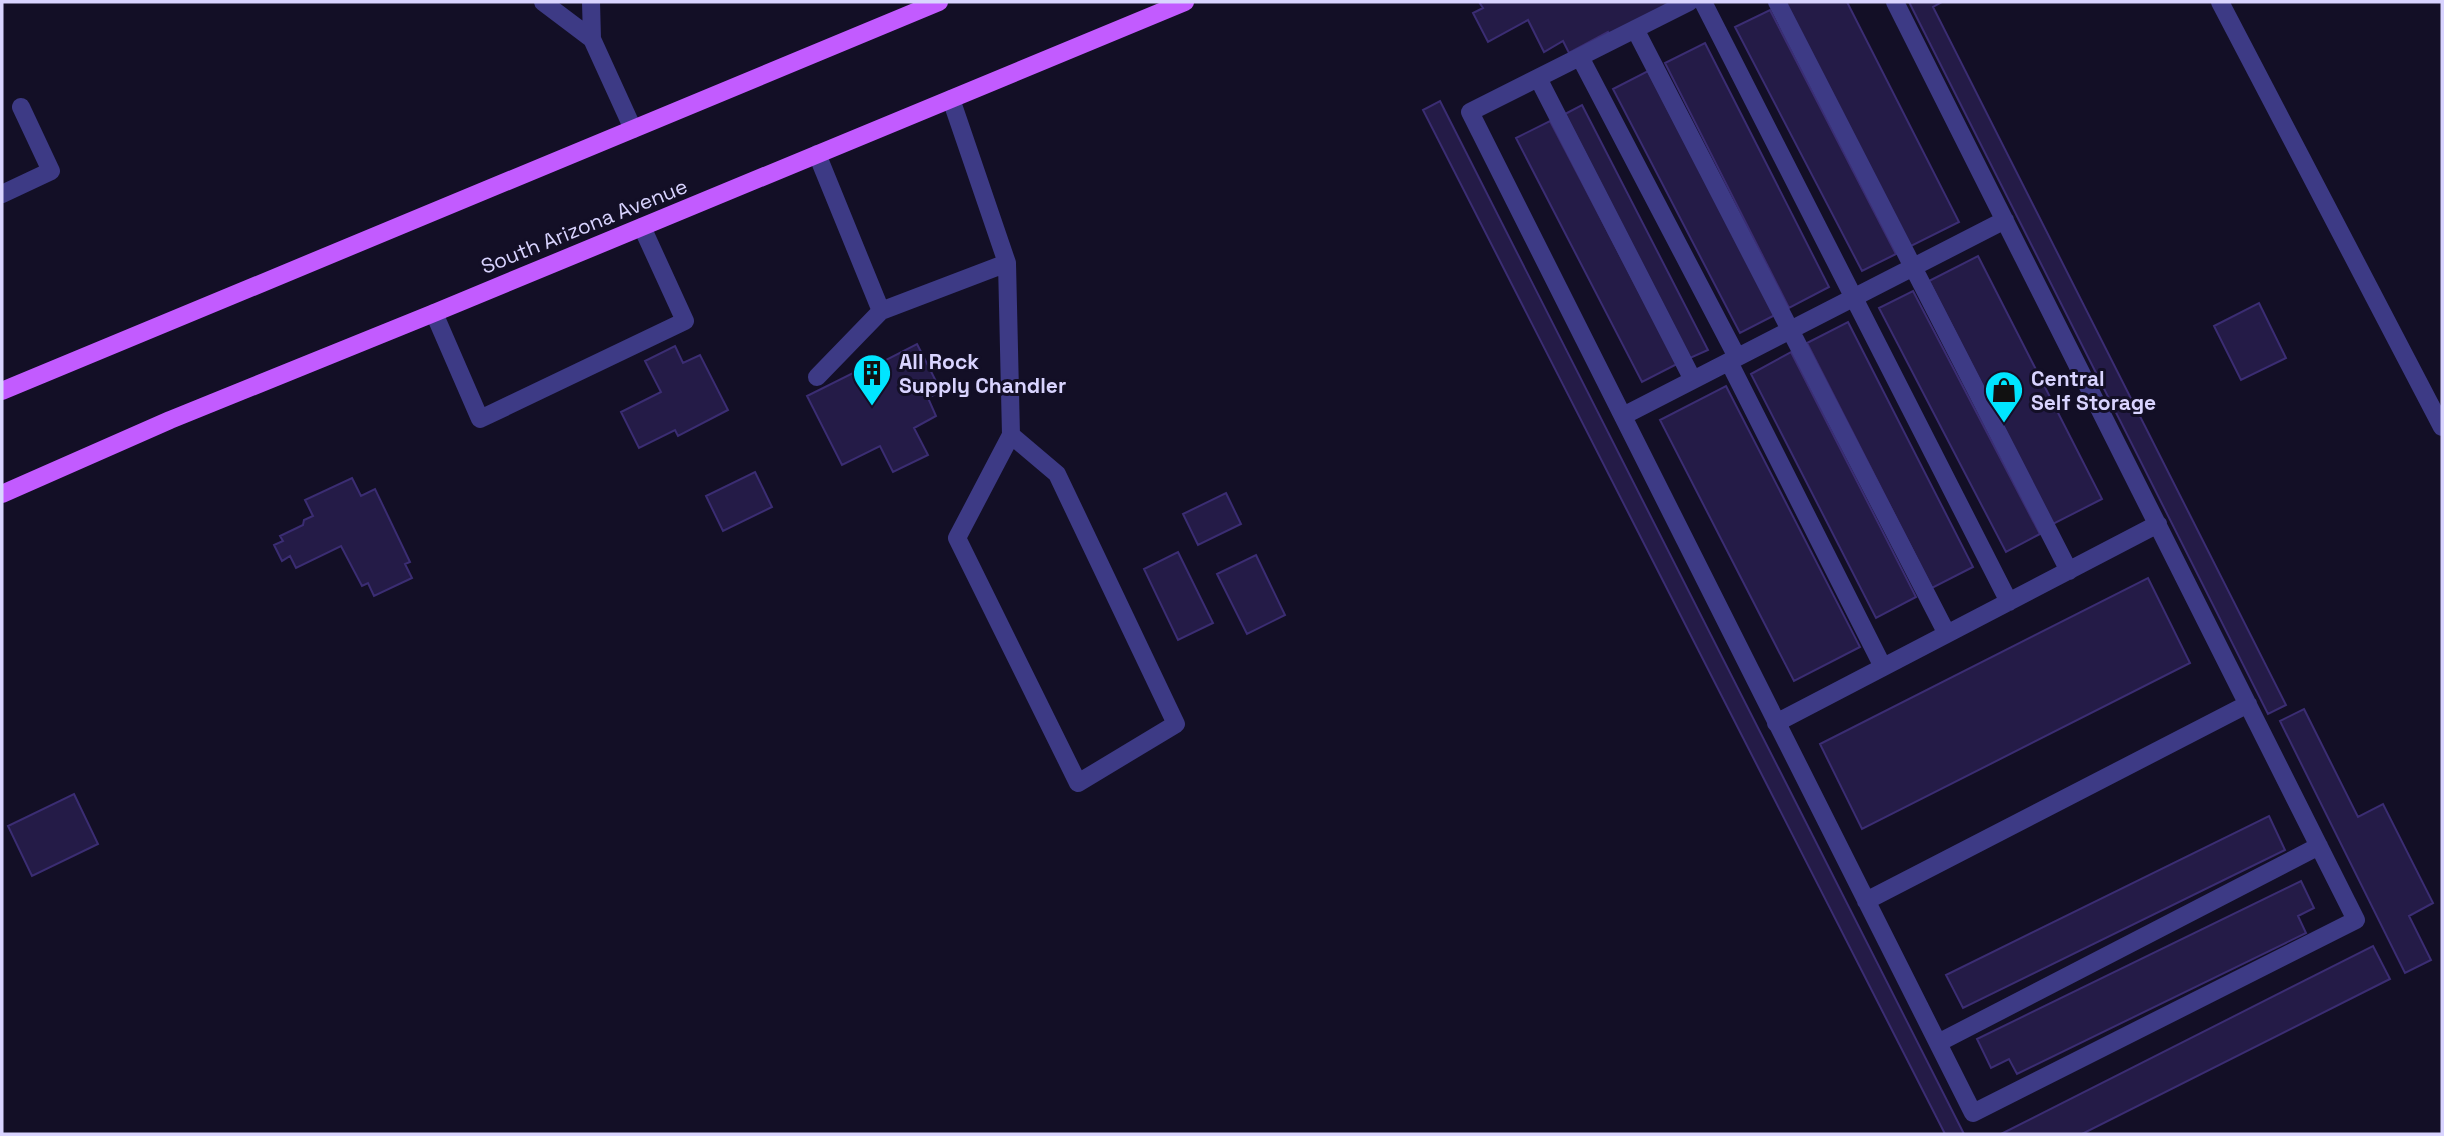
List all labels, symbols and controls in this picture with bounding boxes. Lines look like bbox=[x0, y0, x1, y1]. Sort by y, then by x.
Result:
street label: South Arizona Avenue bbox=[477, 172, 691, 280]
place label: All Rock Supply Chandler bbox=[899, 348, 1066, 399]
building icon: All Rock Supply Chandler bbox=[851, 352, 893, 407]
place label: Central Self Storage bbox=[2031, 365, 2156, 416]
shop icon: Central Self Storage bbox=[1983, 369, 2025, 424]

